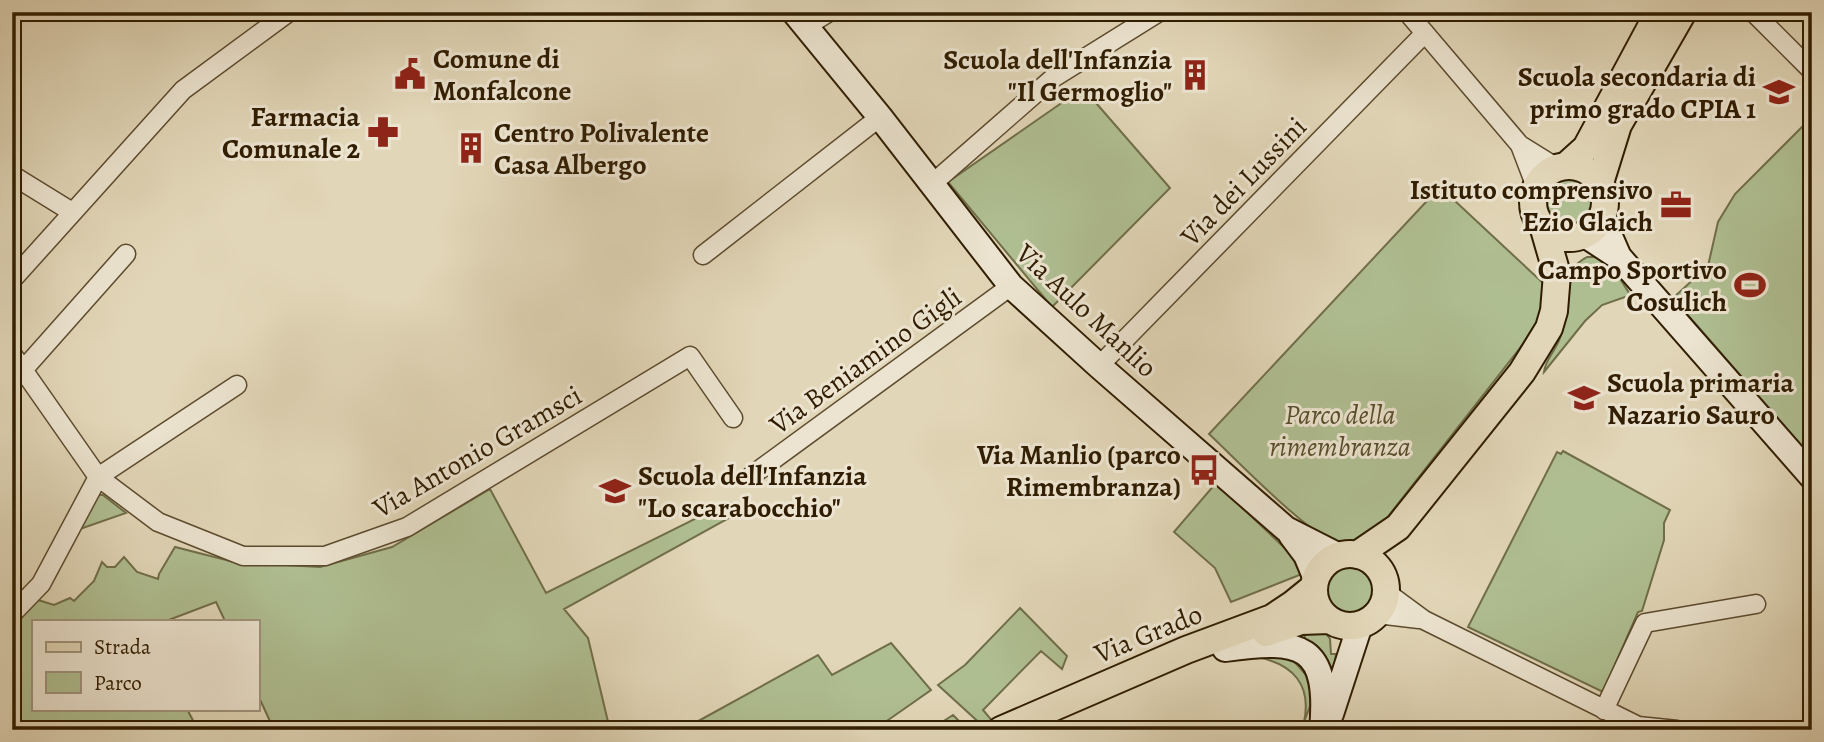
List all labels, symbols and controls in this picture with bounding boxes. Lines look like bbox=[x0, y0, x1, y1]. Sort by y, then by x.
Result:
place label: Comune di Monfalcone bbox=[433, 40, 571, 110]
place label: Scuola dell'Infanzia "Il Germoglio" bbox=[943, 41, 1172, 111]
public building icon: Comune di Monfalcone bbox=[393, 57, 427, 91]
building icon: Scuola dell'Infanzia "Il Germoglio" bbox=[1178, 58, 1212, 92]
place label: Scuola secondaria di primo grado CPIA 1 bbox=[1518, 58, 1756, 128]
school or university icon: Scuola secondaria di primo grado CPIA 1 bbox=[1762, 75, 1796, 109]
place label: Farmacia Comunale 2 bbox=[222, 98, 360, 168]
street label: Via dei Lussini bbox=[1172, 109, 1315, 255]
place label: Centro Polivalente Casa Albergo bbox=[494, 114, 709, 184]
pharmacy icon: Farmacia Comunale 2 bbox=[366, 115, 400, 149]
building icon: Centro Polivalente Casa Albergo bbox=[454, 131, 488, 165]
place label: Istituto comprensivo Ezio Glaich bbox=[1410, 171, 1653, 241]
office icon: Istituto comprensivo Ezio Glaich bbox=[1659, 188, 1693, 222]
street label: Via Aulo Manlio bbox=[1007, 235, 1165, 386]
place label: Campo Sportivo Cosulich bbox=[1538, 251, 1727, 321]
sports icon: Campo Sportivo Cosulich bbox=[1733, 268, 1767, 302]
street label: Via Beniamino Gigli bbox=[761, 278, 969, 444]
place label: Scuola primaria Nazario Sauro bbox=[1607, 364, 1795, 434]
street label: Via Antonio Gramsci bbox=[365, 377, 589, 528]
school or university icon: Scuola primaria Nazario Sauro bbox=[1567, 381, 1601, 415]
park label: Parco della rimembranza bbox=[1269, 396, 1411, 466]
place label: Via Manlio (parco Rimembranza) bbox=[976, 436, 1181, 506]
bus stop icon: Via Manlio (parco Rimembranza) bbox=[1187, 453, 1221, 487]
place label: Scuola dell'Infanzia "Lo scarabocchio" bbox=[638, 457, 867, 527]
school or university icon: Scuola dell'Infanzia "Lo scarabocchio" bbox=[598, 474, 632, 508]
street label: Via Grado bbox=[1088, 595, 1208, 673]
legend bbox=[32, 620, 259, 710]
text: Strada bbox=[94, 633, 151, 661]
text: Parco bbox=[94, 669, 142, 697]

